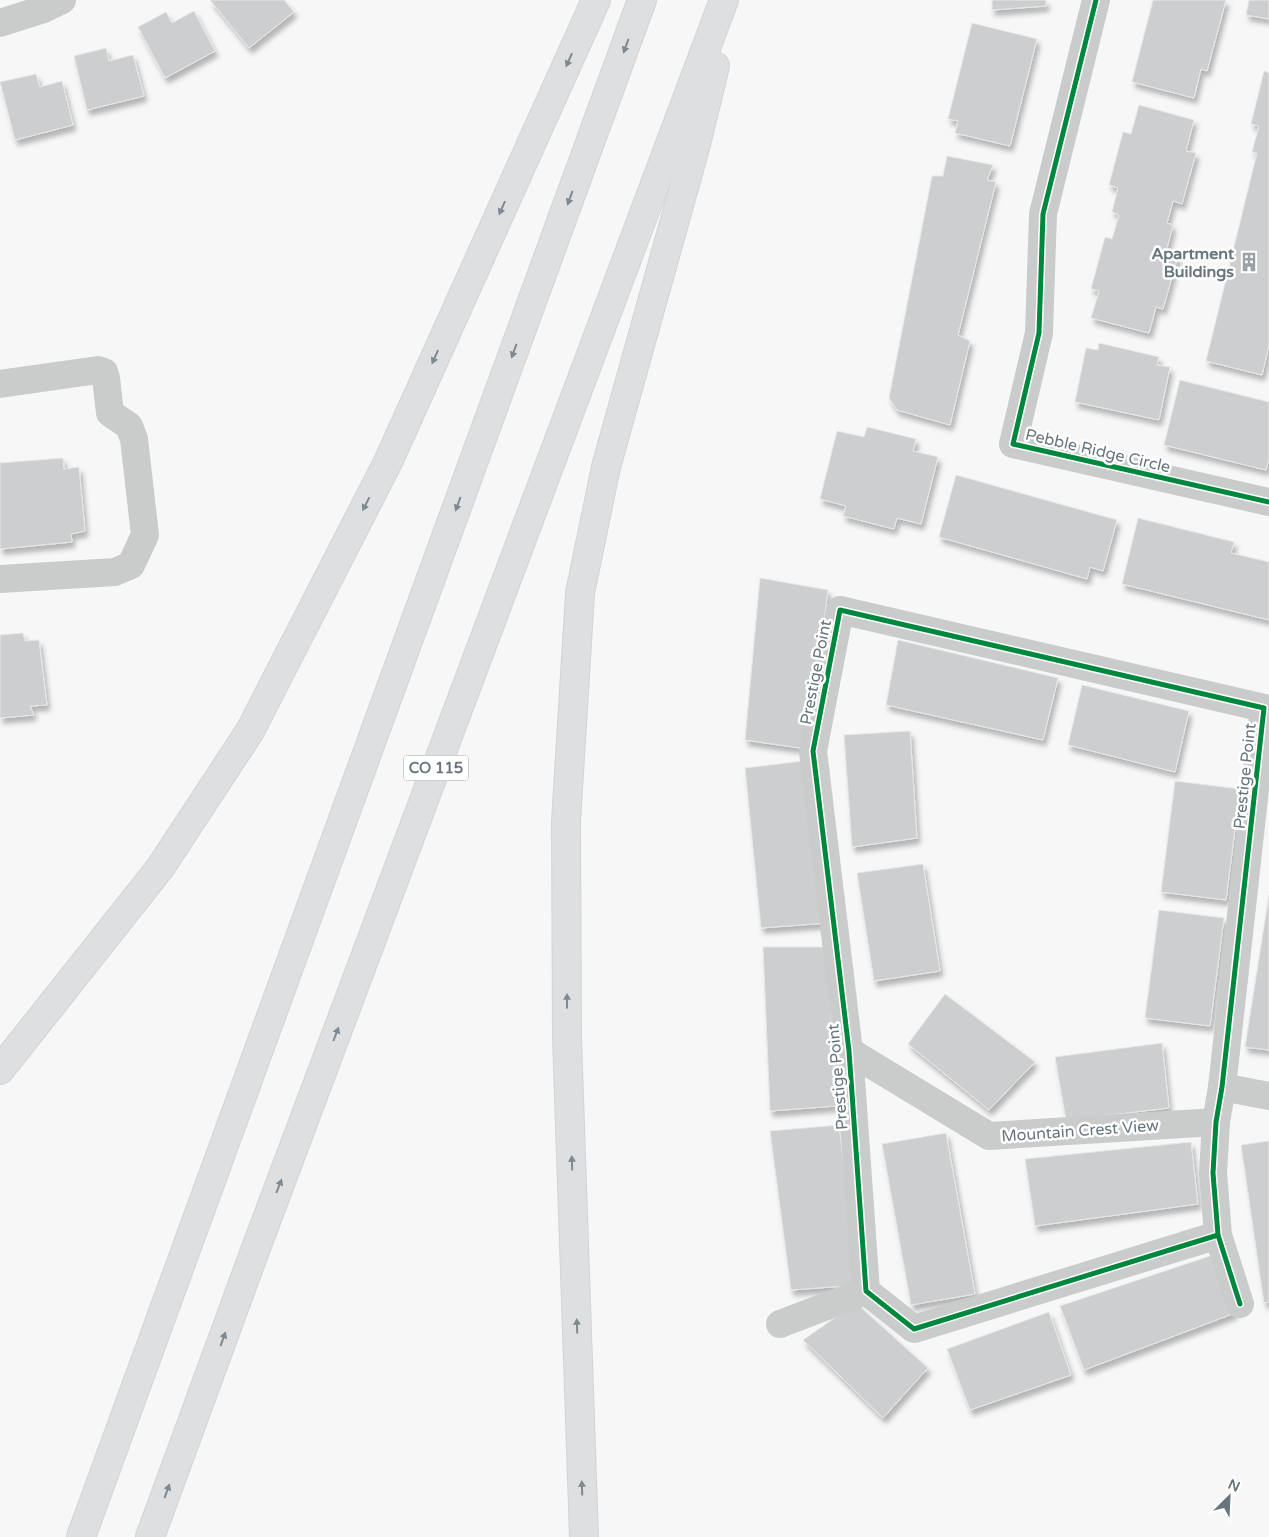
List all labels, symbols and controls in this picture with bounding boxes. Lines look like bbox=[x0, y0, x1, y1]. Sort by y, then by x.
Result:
one-way arrow bbox=[622, 39, 630, 54]
one-way arrow bbox=[565, 53, 573, 67]
one-way arrow bbox=[566, 191, 573, 206]
one-way arrow bbox=[498, 201, 506, 215]
place label: Apartment Buildings bbox=[1151, 244, 1235, 282]
building icon: Apartment Buildings bbox=[1238, 251, 1260, 273]
one-way arrow bbox=[510, 344, 518, 359]
one-way arrow bbox=[431, 350, 439, 364]
street label: Pebble Ridge Circle bbox=[1023, 425, 1172, 477]
one-way arrow bbox=[362, 496, 370, 511]
one-way arrow bbox=[454, 496, 461, 511]
street label: Prestige Point bbox=[796, 618, 836, 726]
street label: Prestige Point bbox=[1229, 722, 1261, 830]
road number: CO 115 bbox=[404, 756, 468, 780]
one-way arrow bbox=[563, 993, 571, 1009]
street label: Prestige Point bbox=[823, 1023, 853, 1131]
one-way arrow bbox=[333, 1027, 341, 1041]
street label: Mountain Crest View bbox=[1001, 1116, 1160, 1146]
one-way arrow bbox=[567, 1155, 575, 1171]
one-way arrow bbox=[276, 1179, 284, 1193]
one-way arrow bbox=[573, 1318, 581, 1334]
one-way arrow bbox=[220, 1331, 227, 1346]
north arrow bbox=[1204, 1472, 1254, 1522]
text: N bbox=[1225, 1476, 1243, 1496]
one-way arrow bbox=[578, 1480, 586, 1496]
one-way arrow bbox=[163, 1483, 171, 1498]

